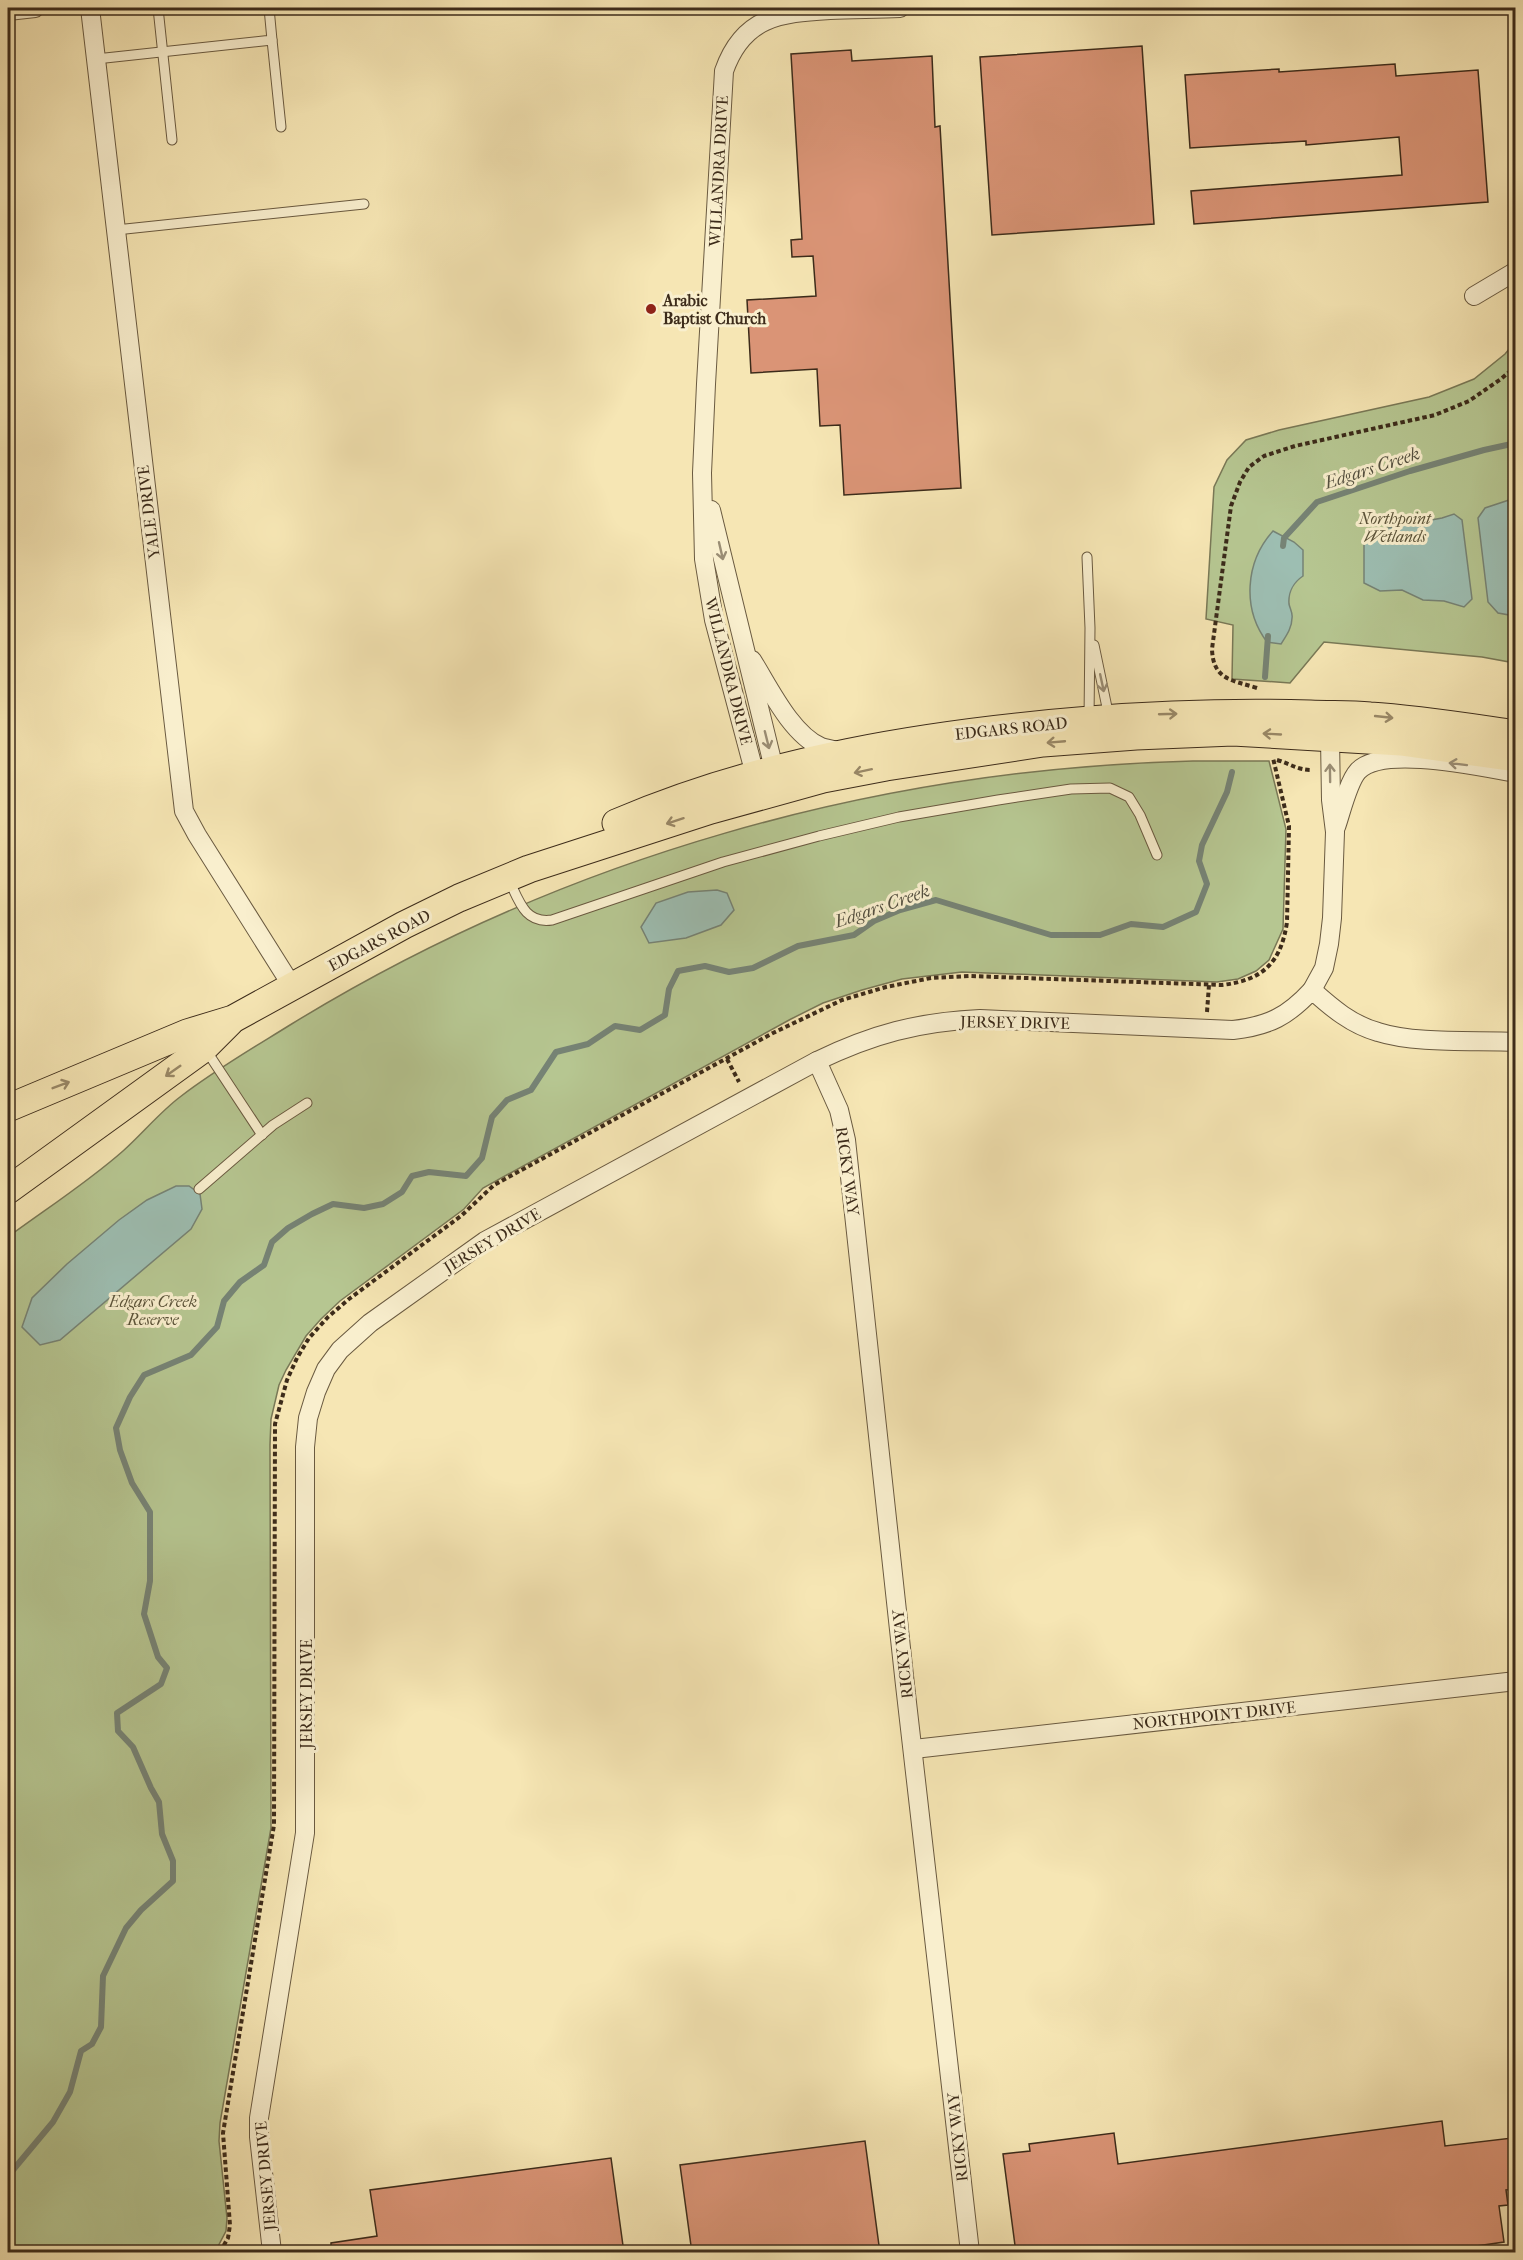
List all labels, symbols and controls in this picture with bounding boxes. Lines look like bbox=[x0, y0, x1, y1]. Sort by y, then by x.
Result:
street label: WILLANDRA DRIVE bbox=[705, 95, 732, 248]
place label: Arabic Baptist Church bbox=[662, 291, 767, 329]
marker: Arabic Baptist Church bbox=[644, 302, 658, 316]
water label: Edgars Creek bbox=[1321, 443, 1423, 494]
street label: YALE DRIVE bbox=[133, 464, 164, 561]
park label: Northpoint Wetlands bbox=[1358, 509, 1432, 546]
one-way arrow bbox=[715, 541, 727, 560]
street label: WILLANDRA DRIVE bbox=[701, 594, 756, 747]
one-way arrow bbox=[1097, 672, 1108, 692]
one-way arrow bbox=[1157, 709, 1177, 720]
one-way arrow bbox=[1373, 712, 1393, 723]
street label: EDGARS ROAD bbox=[954, 713, 1068, 744]
one-way arrow bbox=[1262, 729, 1282, 740]
one-way arrow bbox=[762, 730, 773, 749]
one-way arrow bbox=[1047, 737, 1066, 748]
one-way arrow bbox=[1448, 758, 1468, 769]
one-way arrow bbox=[1325, 764, 1336, 784]
one-way arrow bbox=[854, 766, 874, 777]
one-way arrow bbox=[666, 817, 685, 828]
water label: Edgars Creek bbox=[831, 880, 933, 933]
street label: EDGARS ROAD bbox=[325, 906, 434, 975]
street label: JERSEY DRIVE bbox=[958, 1012, 1070, 1033]
one-way arrow bbox=[165, 1065, 182, 1077]
one-way arrow bbox=[52, 1079, 70, 1090]
street label: RICKY WAY bbox=[832, 1125, 863, 1218]
street label: JERSEY DRIVE bbox=[439, 1204, 544, 1278]
park label: Edgars Creek Reserve bbox=[108, 1292, 197, 1329]
street label: RICKY WAY bbox=[888, 1607, 917, 1699]
street label: JERSEY DRIVE bbox=[297, 1639, 316, 1751]
street label: NORTHPOINT DRIVE bbox=[1132, 1697, 1297, 1734]
street label: RICKY WAY bbox=[943, 2090, 972, 2182]
street label: JERSEY DRIVE bbox=[251, 2120, 280, 2233]

